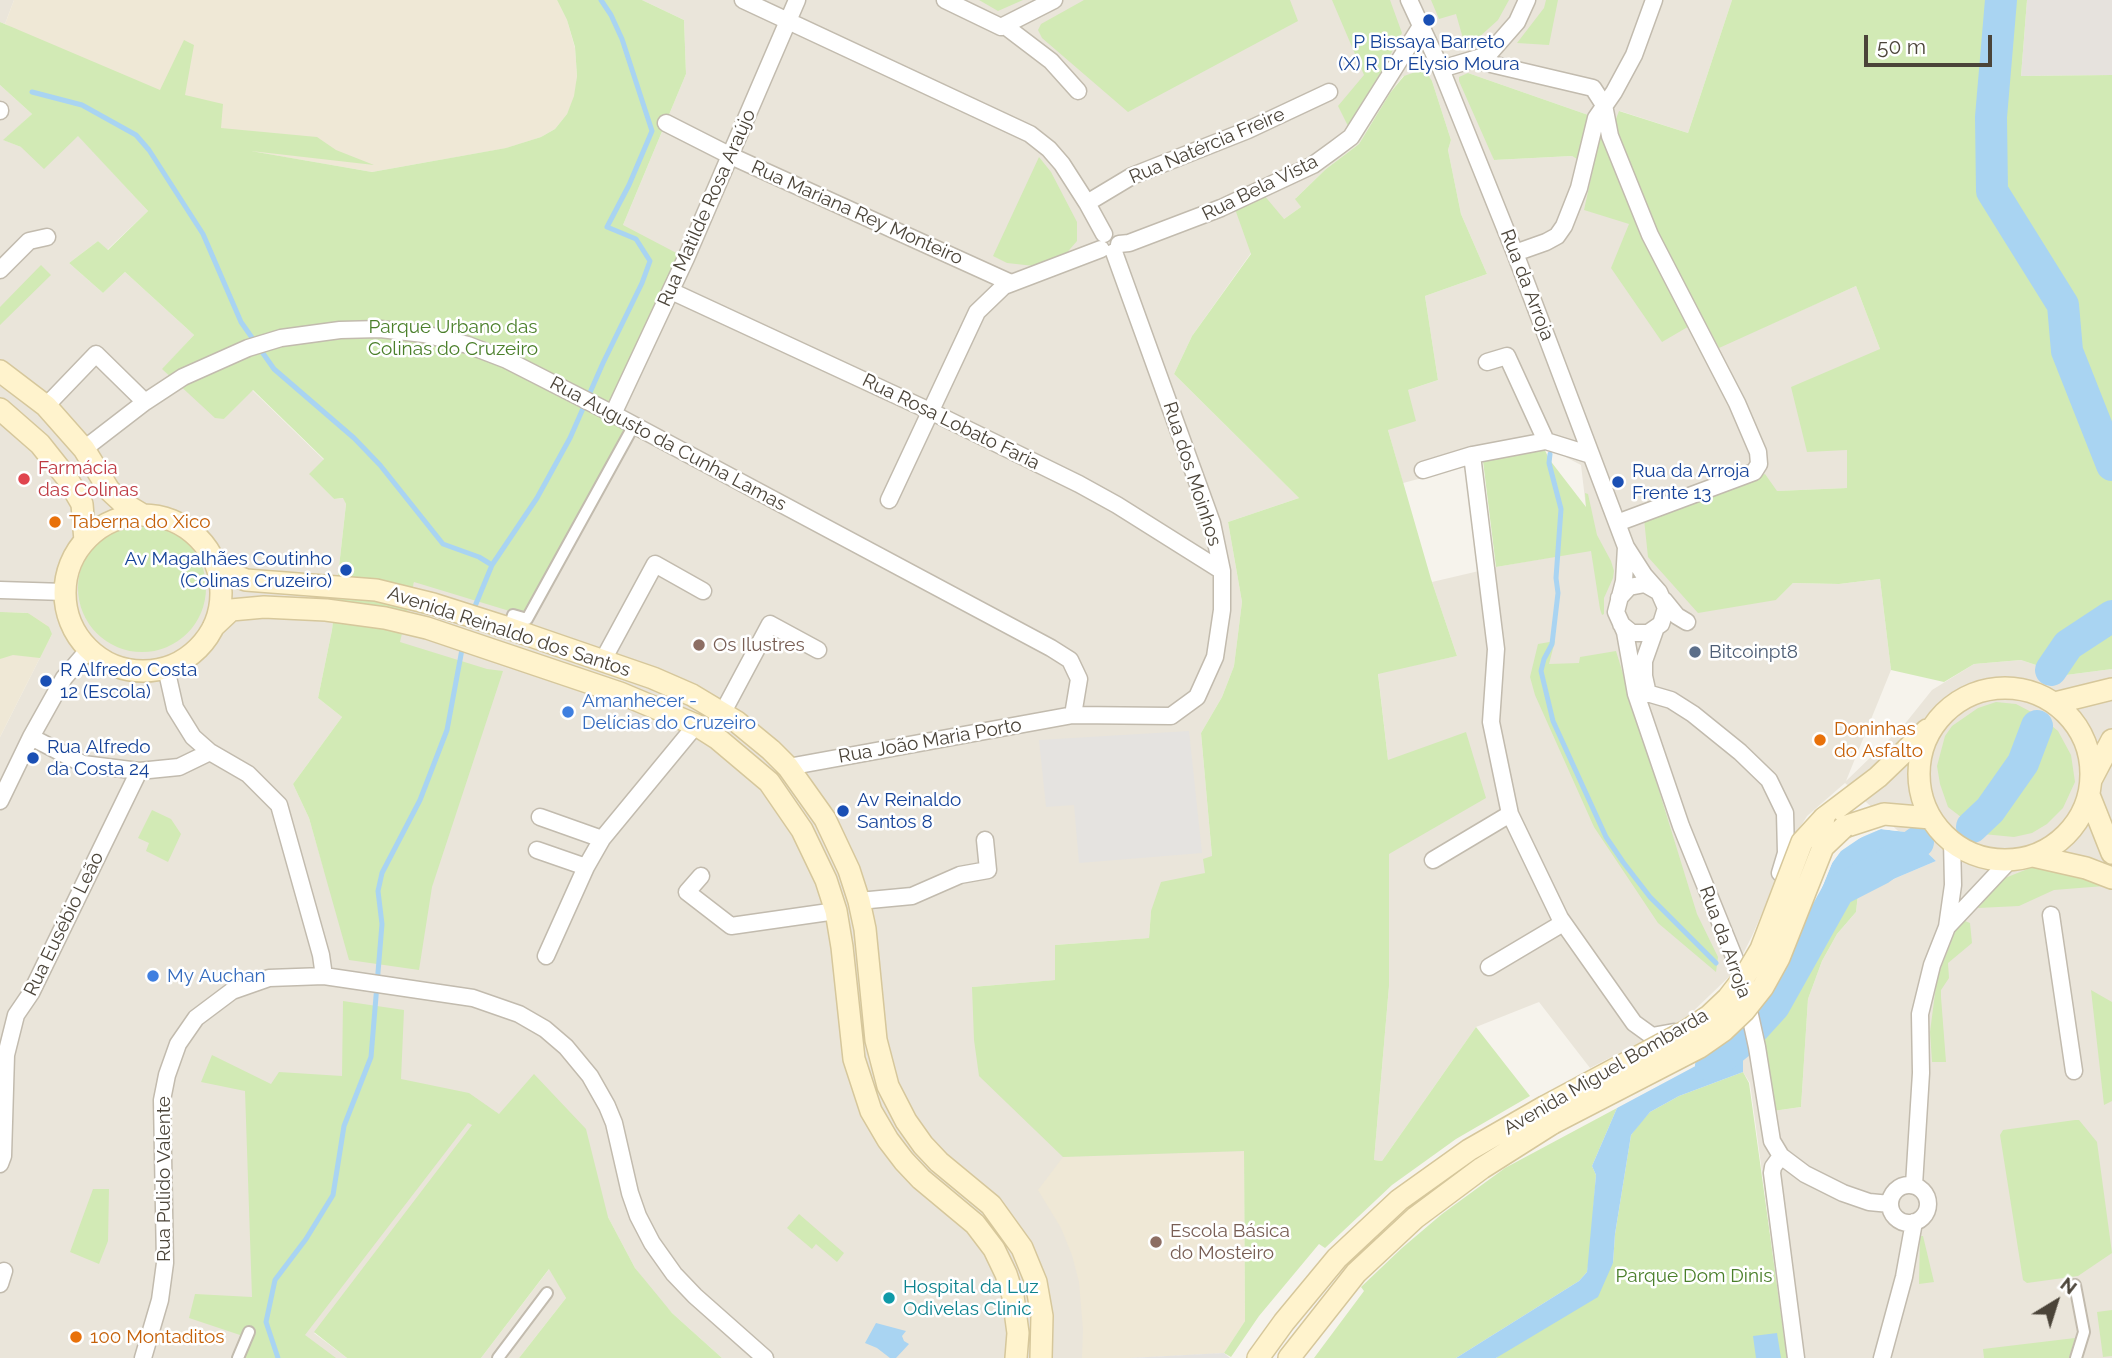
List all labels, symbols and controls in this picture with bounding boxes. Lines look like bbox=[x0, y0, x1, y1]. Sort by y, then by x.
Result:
marker: P Bissaya Barreto (X) R Dr Elysio Moura bbox=[1421, 12, 1437, 28]
scale bar bbox=[1867, 21, 1995, 65]
place label: P Bissaya Barreto (X) R Dr Elysio Moura bbox=[1338, 31, 1520, 75]
text: 50 m bbox=[1877, 34, 1926, 59]
street label: Rua Natércia Freire bbox=[1126, 103, 1288, 189]
street label: Rua Matilde Rosa Araújo bbox=[653, 106, 761, 310]
street label: Rua Bela Vista bbox=[1198, 150, 1322, 226]
street label: Rua Mariana Rey Monteiro bbox=[748, 156, 966, 270]
street label: Rua da Arroja bbox=[1495, 226, 1559, 344]
park label: Parque Urbano das Colinas do Cruzeiro bbox=[368, 316, 538, 360]
street label: Rua Rosa Lobato Faria bbox=[859, 369, 1043, 475]
street label: Rua Augusto da Cunha Lamas bbox=[546, 372, 790, 516]
street label: Rua dos Moinhos bbox=[1158, 399, 1226, 549]
place label: Farmácia das Colinas bbox=[38, 457, 138, 501]
place label: Rua da Arroja Frente 13 bbox=[1632, 460, 1750, 504]
marker: Farmácia das Colinas bbox=[16, 471, 32, 487]
marker: Rua da Arroja Frente 13 bbox=[1610, 474, 1626, 490]
place label: Taberna do Xico bbox=[69, 511, 211, 533]
marker: Taberna do Xico bbox=[47, 514, 63, 530]
place label: Av Magalhães Coutinho (Colinas Cruzeiro) bbox=[124, 548, 332, 592]
marker: Av Magalhães Coutinho (Colinas Cruzeiro) bbox=[338, 562, 354, 578]
street label: Avenida Reinaldo dos Santos bbox=[385, 582, 633, 682]
place label: Os Ilustres bbox=[713, 634, 805, 656]
marker: Os Ilustres bbox=[691, 637, 707, 653]
place label: Bitcoinpt8 bbox=[1709, 641, 1798, 663]
marker: Bitcoinpt8 bbox=[1687, 644, 1703, 660]
place label: R Alfredo Costa 12 (Escola) bbox=[60, 659, 197, 703]
marker: R Alfredo Costa 12 (Escola) bbox=[38, 673, 54, 689]
place label: Amanhecer - Delícias do Cruzeiro bbox=[582, 690, 756, 734]
marker: Amanhecer - Delícias do Cruzeiro bbox=[560, 704, 576, 720]
street label: Rua João Maria Porto bbox=[837, 714, 1023, 768]
place label: Doninhas do Asfalto bbox=[1834, 718, 1923, 762]
marker: Doninhas do Asfalto bbox=[1812, 732, 1828, 748]
place label: Rua Alfredo da Costa 24 bbox=[47, 736, 151, 780]
marker: Rua Alfredo da Costa 24 bbox=[25, 750, 41, 766]
place label: Av Reinaldo Santos 8 bbox=[857, 789, 961, 833]
marker: Av Reinaldo Santos 8 bbox=[835, 803, 851, 819]
street label: Rua Eusébio Leão bbox=[19, 848, 109, 1000]
street label: Rua da Arroja bbox=[1694, 883, 1756, 1001]
place label: My Auchan bbox=[167, 965, 266, 987]
marker: My Auchan bbox=[145, 968, 161, 984]
street label: Avenida Miguel Bombarda bbox=[1500, 1004, 1712, 1140]
street label: Rua Pulido Valente bbox=[153, 1096, 175, 1262]
place label: Escola Básica do Mosteiro bbox=[1170, 1220, 1290, 1264]
marker: Escola Básica do Mosteiro bbox=[1148, 1234, 1164, 1250]
park label: Parque Dom Dinis bbox=[1616, 1265, 1772, 1287]
north arrow bbox=[2021, 1267, 2091, 1337]
text: N bbox=[2056, 1272, 2081, 1299]
place label: Hospital da Luz Odivelas Clinic bbox=[903, 1276, 1039, 1320]
marker: Hospital da Luz Odivelas Clinic bbox=[881, 1290, 897, 1306]
place label: 100 Montaditos bbox=[90, 1326, 224, 1348]
marker: 100 Montaditos bbox=[68, 1329, 84, 1345]

